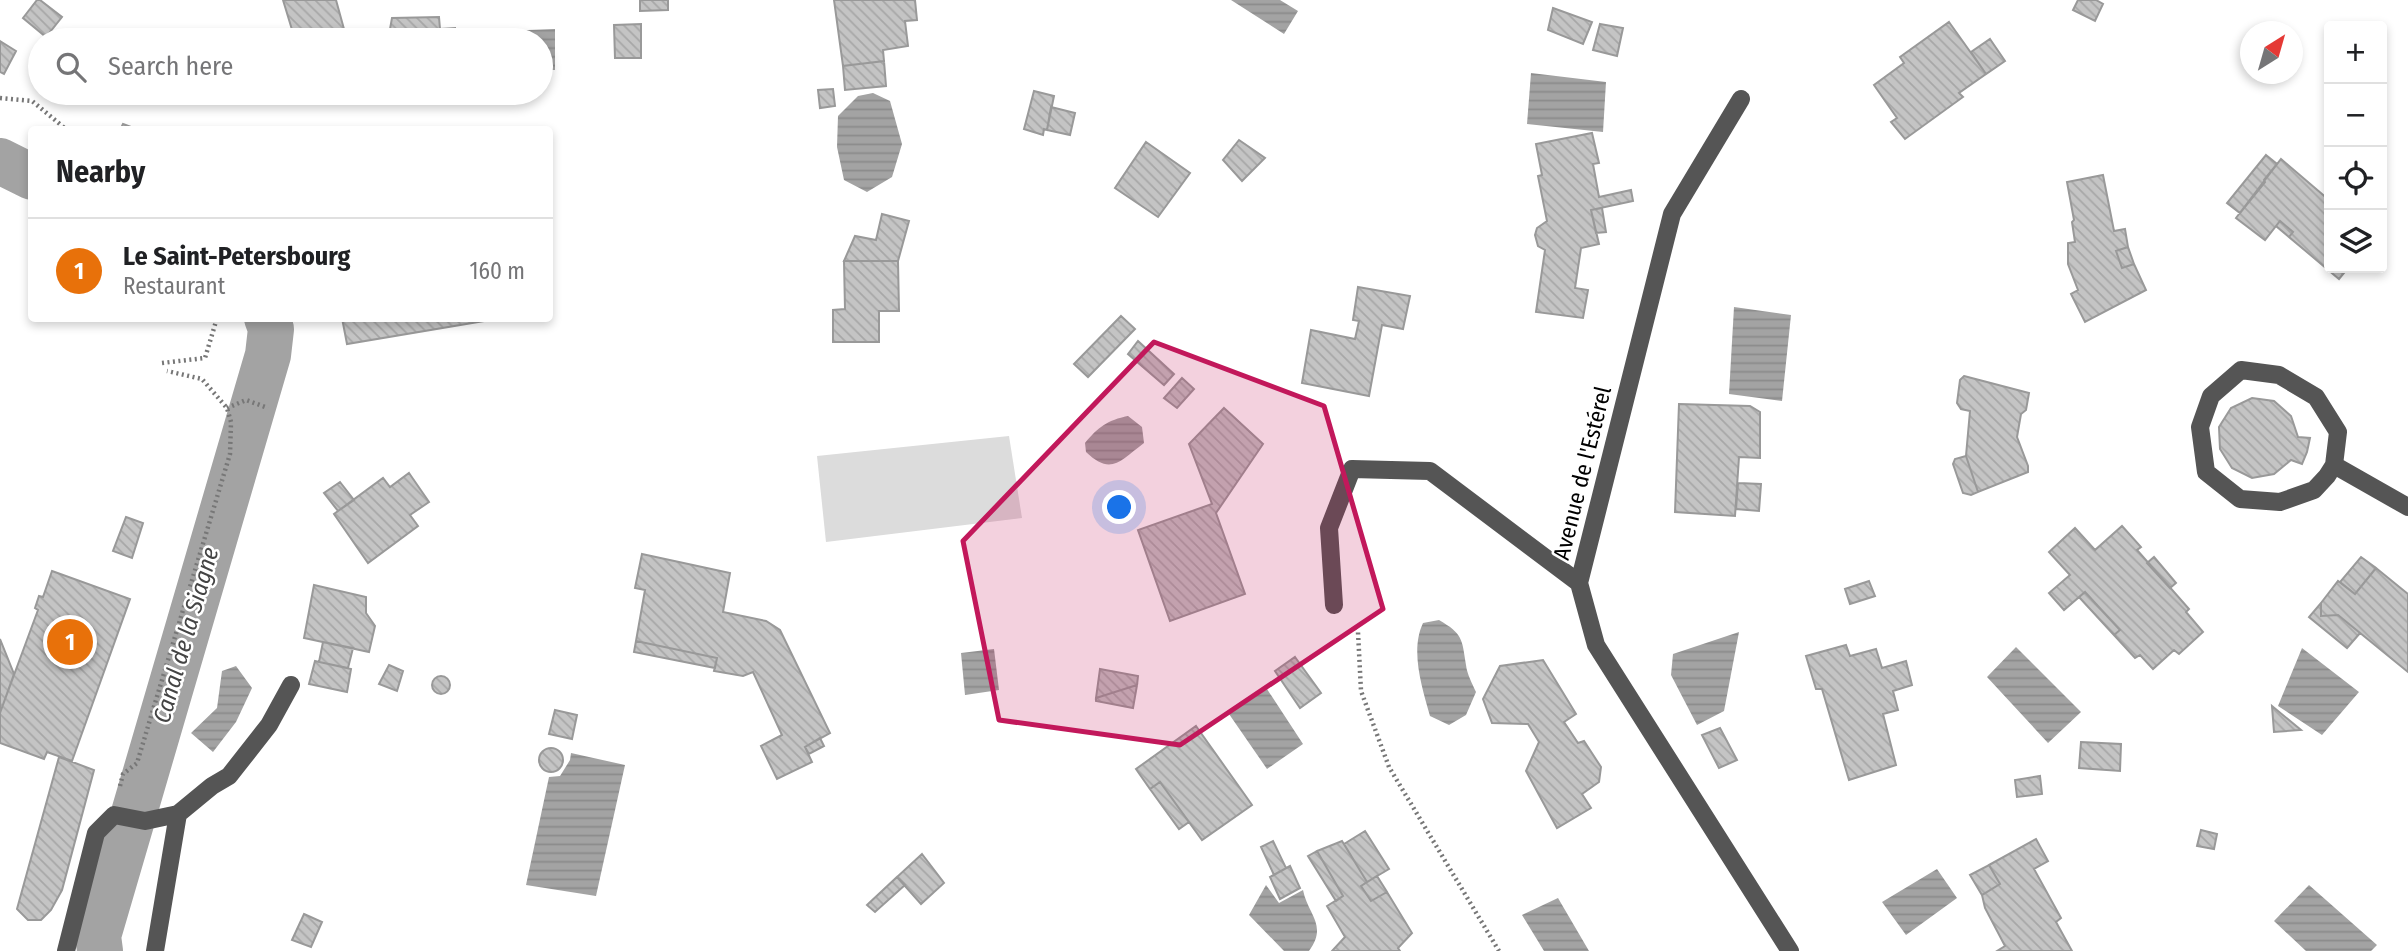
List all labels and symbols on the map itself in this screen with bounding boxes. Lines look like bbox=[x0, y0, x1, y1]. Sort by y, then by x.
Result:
north arrow bbox=[2240, 21, 2303, 84]
street label: Avenue de l'Estérel bbox=[1547, 383, 1617, 563]
your location bbox=[1102, 490, 1136, 524]
water label: Canal de la Siagne bbox=[148, 544, 224, 726]
pin: 1 bbox=[47, 616, 93, 668]

